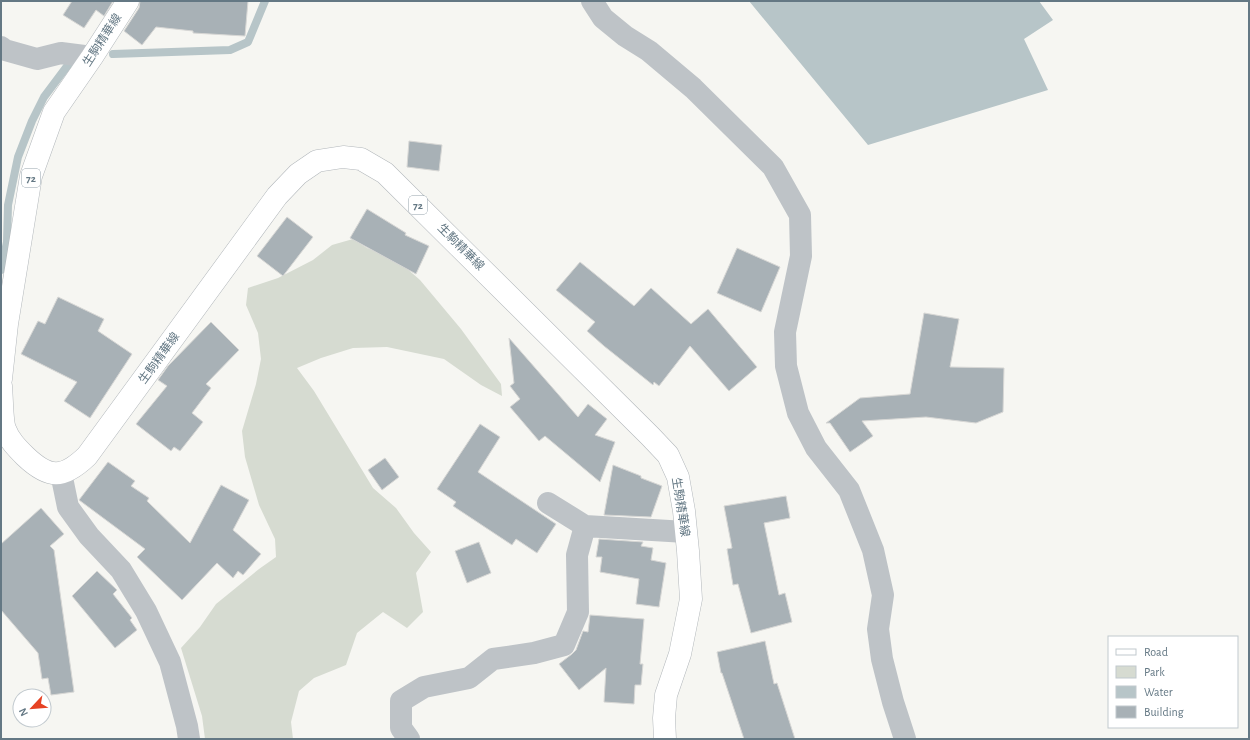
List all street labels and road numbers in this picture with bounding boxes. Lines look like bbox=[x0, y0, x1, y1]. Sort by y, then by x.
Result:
street label: 生駒精華線 bbox=[80, 11, 123, 68]
road number: 72 bbox=[22, 169, 40, 187]
road number: 72 bbox=[409, 196, 427, 214]
street label: 生駒精華線 bbox=[436, 221, 487, 272]
street label: 生駒精華線 bbox=[136, 330, 181, 386]
street label: 生駒精華線 bbox=[670, 476, 693, 538]

